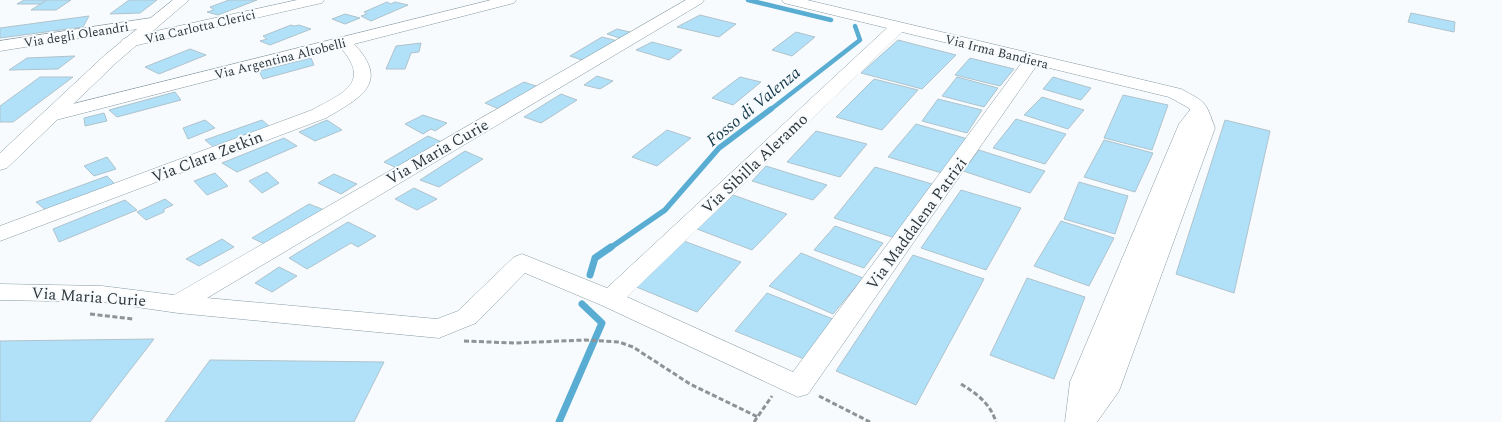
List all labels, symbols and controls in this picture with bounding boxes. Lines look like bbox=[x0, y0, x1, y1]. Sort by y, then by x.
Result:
street label: Via Carlotta Clerici bbox=[143, 5, 258, 49]
street label: Via degli Oleandri bbox=[22, 17, 130, 53]
street label: Via Irma Bandiera bbox=[943, 29, 1051, 75]
street label: Via Argentina Altobelli bbox=[212, 33, 348, 85]
water label: Fosso di Valenza bbox=[701, 60, 807, 153]
street label: Via Sibilla Aleramo bbox=[696, 108, 813, 220]
street label: Via Maria Curie bbox=[382, 113, 493, 191]
street label: Via Clara Zetkin bbox=[148, 125, 267, 189]
street label: Via Maddalena Patrizi bbox=[860, 152, 973, 295]
street label: Via Maria Curie bbox=[31, 281, 147, 313]

